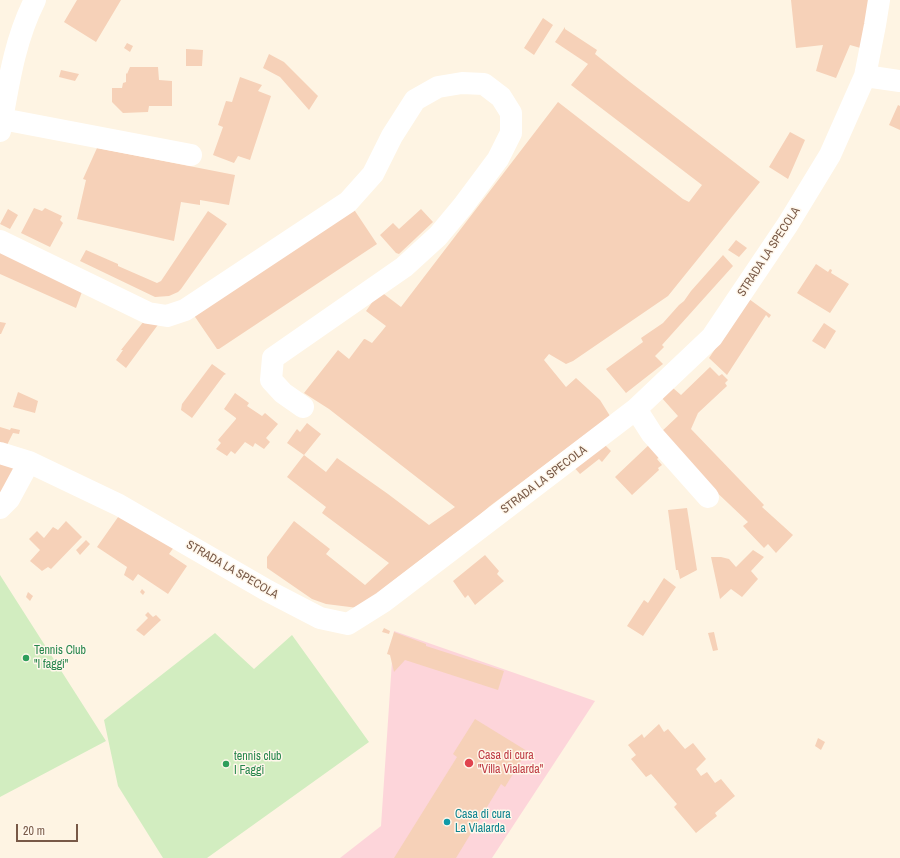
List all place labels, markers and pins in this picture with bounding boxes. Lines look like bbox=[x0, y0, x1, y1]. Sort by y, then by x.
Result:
place label: Tennis Club "I faggi" bbox=[34, 644, 86, 672]
marker: Tennis Club "I faggi" bbox=[21, 653, 31, 663]
place label: Casa di cura "Villa Vialarda" bbox=[478, 749, 543, 777]
place label: tennis club I Faggi bbox=[234, 750, 282, 778]
marker: Casa di cura "Villa Vialarda" bbox=[463, 757, 475, 769]
marker: tennis club I Faggi bbox=[221, 759, 231, 769]
place label: Casa di cura La Vialarda bbox=[455, 808, 511, 836]
marker: Casa di cura La Vialarda bbox=[442, 817, 452, 827]

